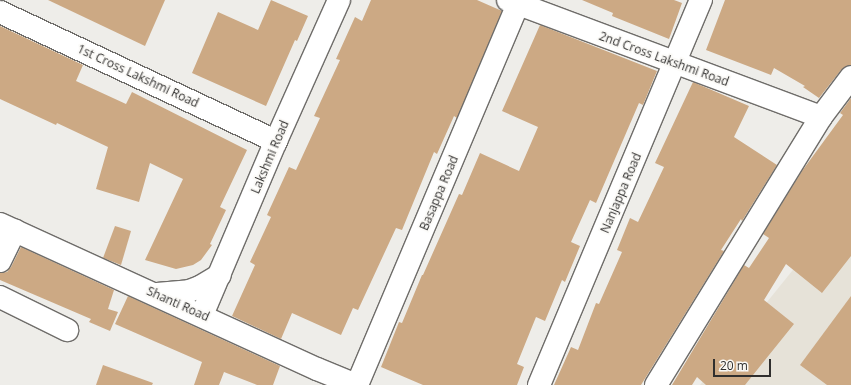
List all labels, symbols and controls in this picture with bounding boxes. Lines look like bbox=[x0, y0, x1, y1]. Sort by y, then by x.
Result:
street label: 2nd Cross Lakshmi Road bbox=[597, 29, 731, 89]
street label: 1st Cross Lakshmi Road bbox=[75, 41, 201, 111]
street label: Lakshmi Road bbox=[248, 118, 292, 196]
street label: Nanjappa Road bbox=[598, 151, 644, 235]
street label: Basappa Road bbox=[417, 153, 461, 233]
street label: Shanti Road bbox=[144, 284, 212, 324]
scale bar bbox=[715, 351, 773, 377]
text: 20 m bbox=[720, 357, 748, 374]

